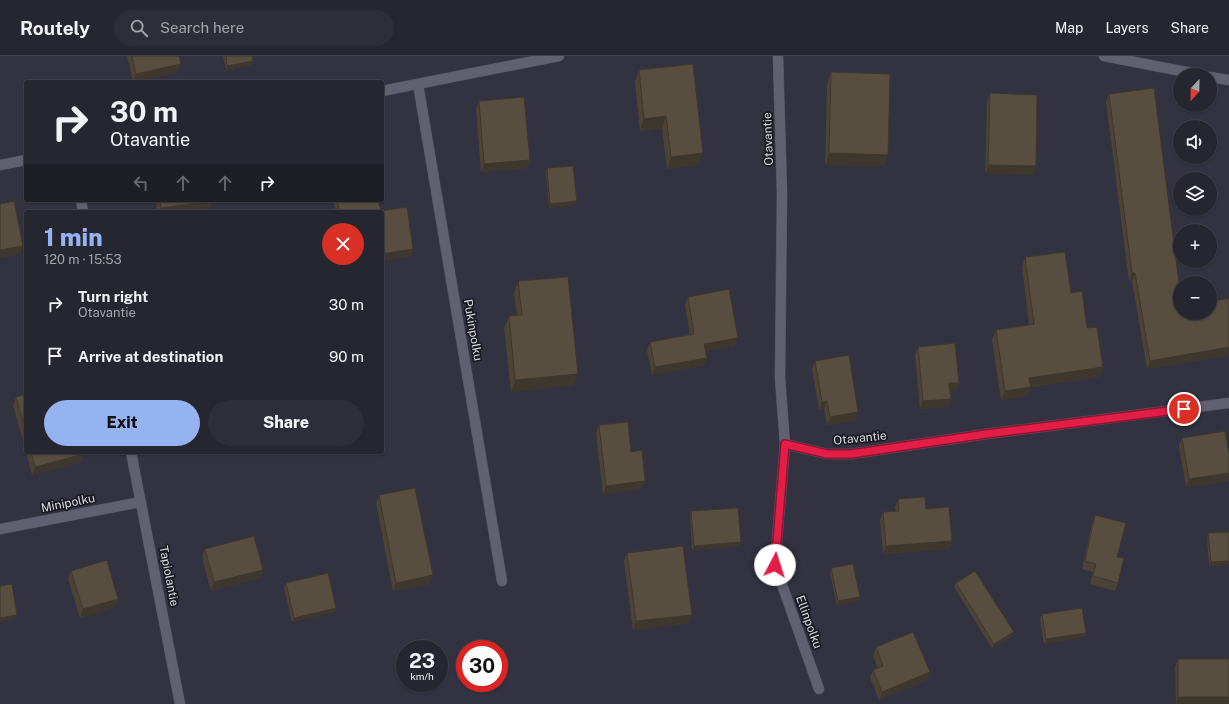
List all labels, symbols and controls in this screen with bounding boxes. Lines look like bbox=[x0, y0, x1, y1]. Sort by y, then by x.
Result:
search box bbox=[114, 10, 394, 46]
text: Routely bbox=[20, 17, 90, 39]
icon: search bbox=[128, 17, 150, 39]
text: Search here bbox=[160, 19, 244, 36]
text: Map bbox=[1055, 20, 1083, 36]
text: Layers bbox=[1105, 20, 1149, 36]
text: Share bbox=[1171, 20, 1209, 36]
north arrow bbox=[1173, 68, 1217, 112]
map controls bbox=[1173, 68, 1217, 320]
text: 30 m bbox=[110, 95, 178, 128]
icon: right bbox=[44, 96, 96, 148]
street label: Otavantie bbox=[760, 112, 776, 166]
button: sound bbox=[1173, 120, 1217, 164]
text: Otavantie bbox=[110, 129, 190, 150]
icon: left bbox=[130, 172, 152, 194]
icon: ahead bbox=[172, 172, 194, 194]
icon: ahead bbox=[214, 172, 236, 194]
icon: right bbox=[256, 172, 278, 194]
button: layers bbox=[1173, 172, 1217, 216]
text: 1 min bbox=[44, 223, 103, 251]
button: close bbox=[322, 223, 364, 265]
button: + bbox=[1173, 224, 1217, 268]
text: 120 m · 15:53 bbox=[44, 252, 122, 267]
button: − bbox=[1173, 276, 1217, 320]
text: Turn right bbox=[78, 288, 148, 305]
icon: right bbox=[44, 293, 66, 315]
text: 30 m bbox=[329, 296, 364, 313]
street label: Pukinpolku bbox=[461, 298, 485, 362]
text: Otavantie bbox=[78, 305, 136, 320]
icon: arrive bbox=[44, 345, 66, 367]
text: Arrive at destination bbox=[78, 348, 223, 365]
text: 90 m bbox=[329, 348, 364, 365]
pin bbox=[1167, 392, 1201, 426]
icon: arrive bbox=[1173, 398, 1195, 420]
button: Exit bbox=[44, 400, 200, 446]
button: Share bbox=[208, 400, 364, 446]
street label: Otavantie bbox=[833, 428, 888, 448]
street label: Minipolku bbox=[40, 491, 96, 515]
position arrow bbox=[754, 544, 796, 586]
street label: Tapiolantie bbox=[156, 545, 182, 608]
street label: Ellinpolku bbox=[793, 594, 825, 650]
speed limit sign: 30 bbox=[456, 640, 508, 692]
text: 23 bbox=[409, 649, 435, 673]
text: km/h bbox=[410, 670, 434, 682]

